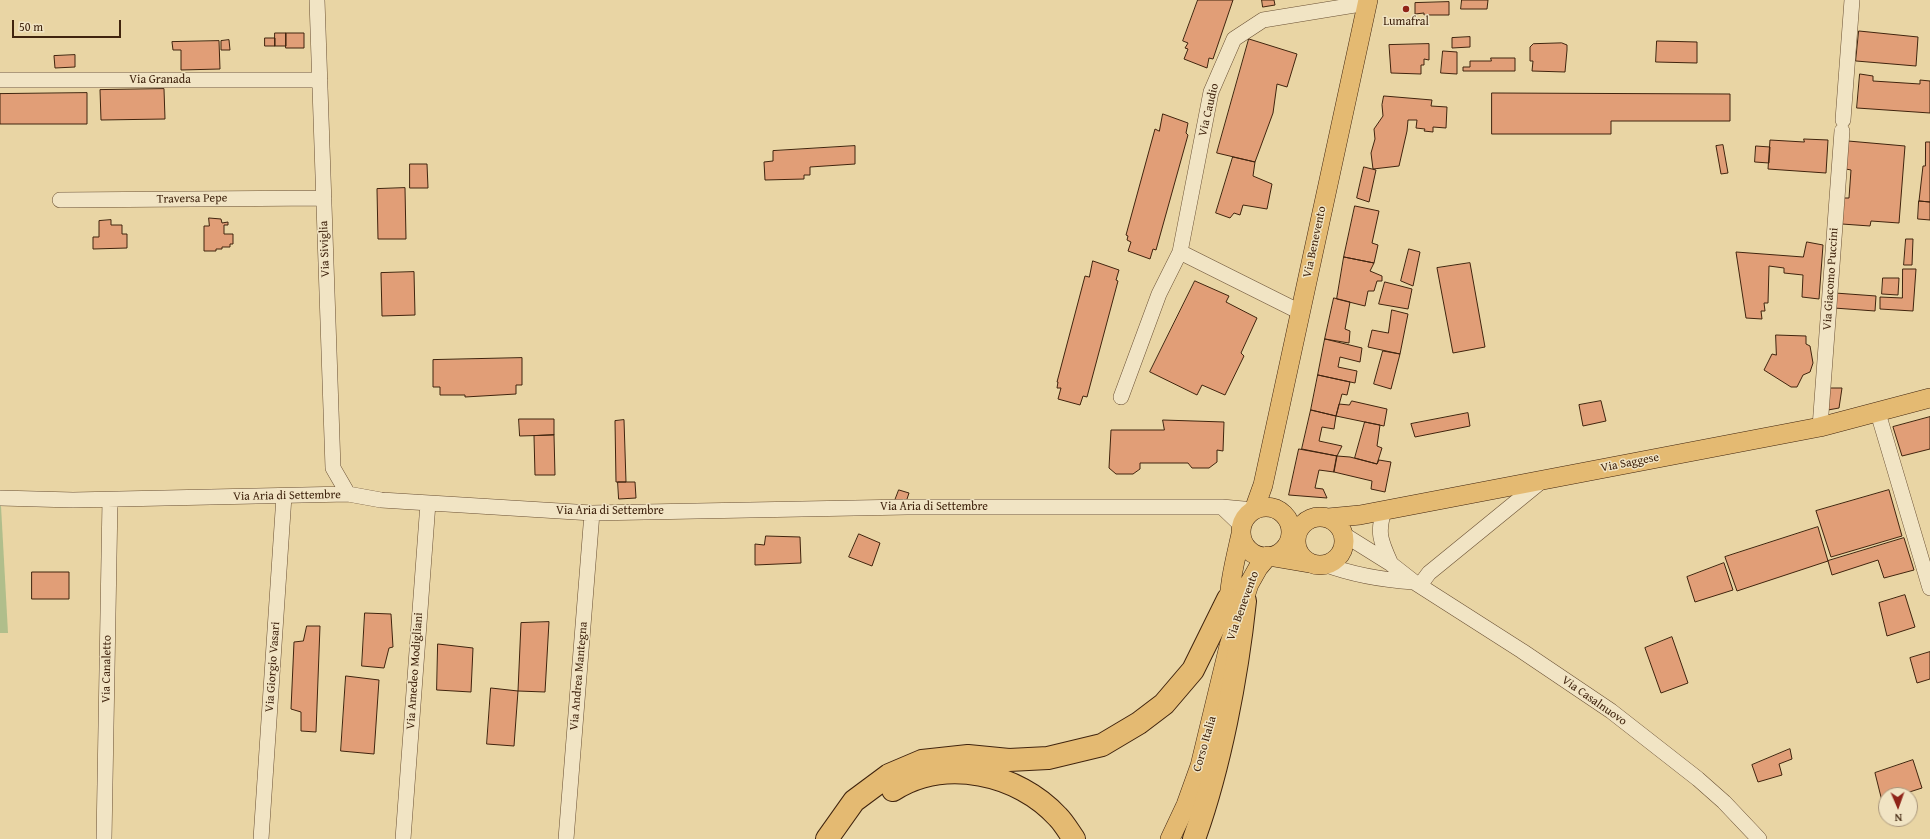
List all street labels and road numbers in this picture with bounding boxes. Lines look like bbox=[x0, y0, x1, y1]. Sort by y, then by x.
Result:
street label: Via Granada bbox=[129, 73, 191, 87]
street label: Via Caudio bbox=[1196, 82, 1222, 138]
street label: Traversa Pepe bbox=[157, 191, 227, 207]
street label: Via Benevento bbox=[1300, 205, 1330, 279]
street label: Via Siviglia bbox=[317, 221, 333, 277]
street label: Via Giacomo Puccini bbox=[1820, 227, 1842, 331]
street label: Via Saggese bbox=[1600, 450, 1660, 476]
street label: Via Aria di Settembre bbox=[233, 488, 341, 504]
street label: Via Aria di Settembre bbox=[880, 500, 988, 514]
street label: Via Aria di Settembre bbox=[556, 504, 664, 518]
street label: Via Benevento bbox=[1224, 569, 1262, 643]
street label: Via Amedeo Modigliani bbox=[404, 612, 426, 730]
street label: Via Giorgio Vasari bbox=[263, 621, 283, 713]
street label: Via Andrea Mantegna bbox=[567, 621, 591, 731]
street label: Via Canaletto bbox=[99, 635, 115, 703]
street label: Via Casalnuovo bbox=[1559, 673, 1629, 729]
street label: Corso Italia bbox=[1190, 715, 1220, 773]

